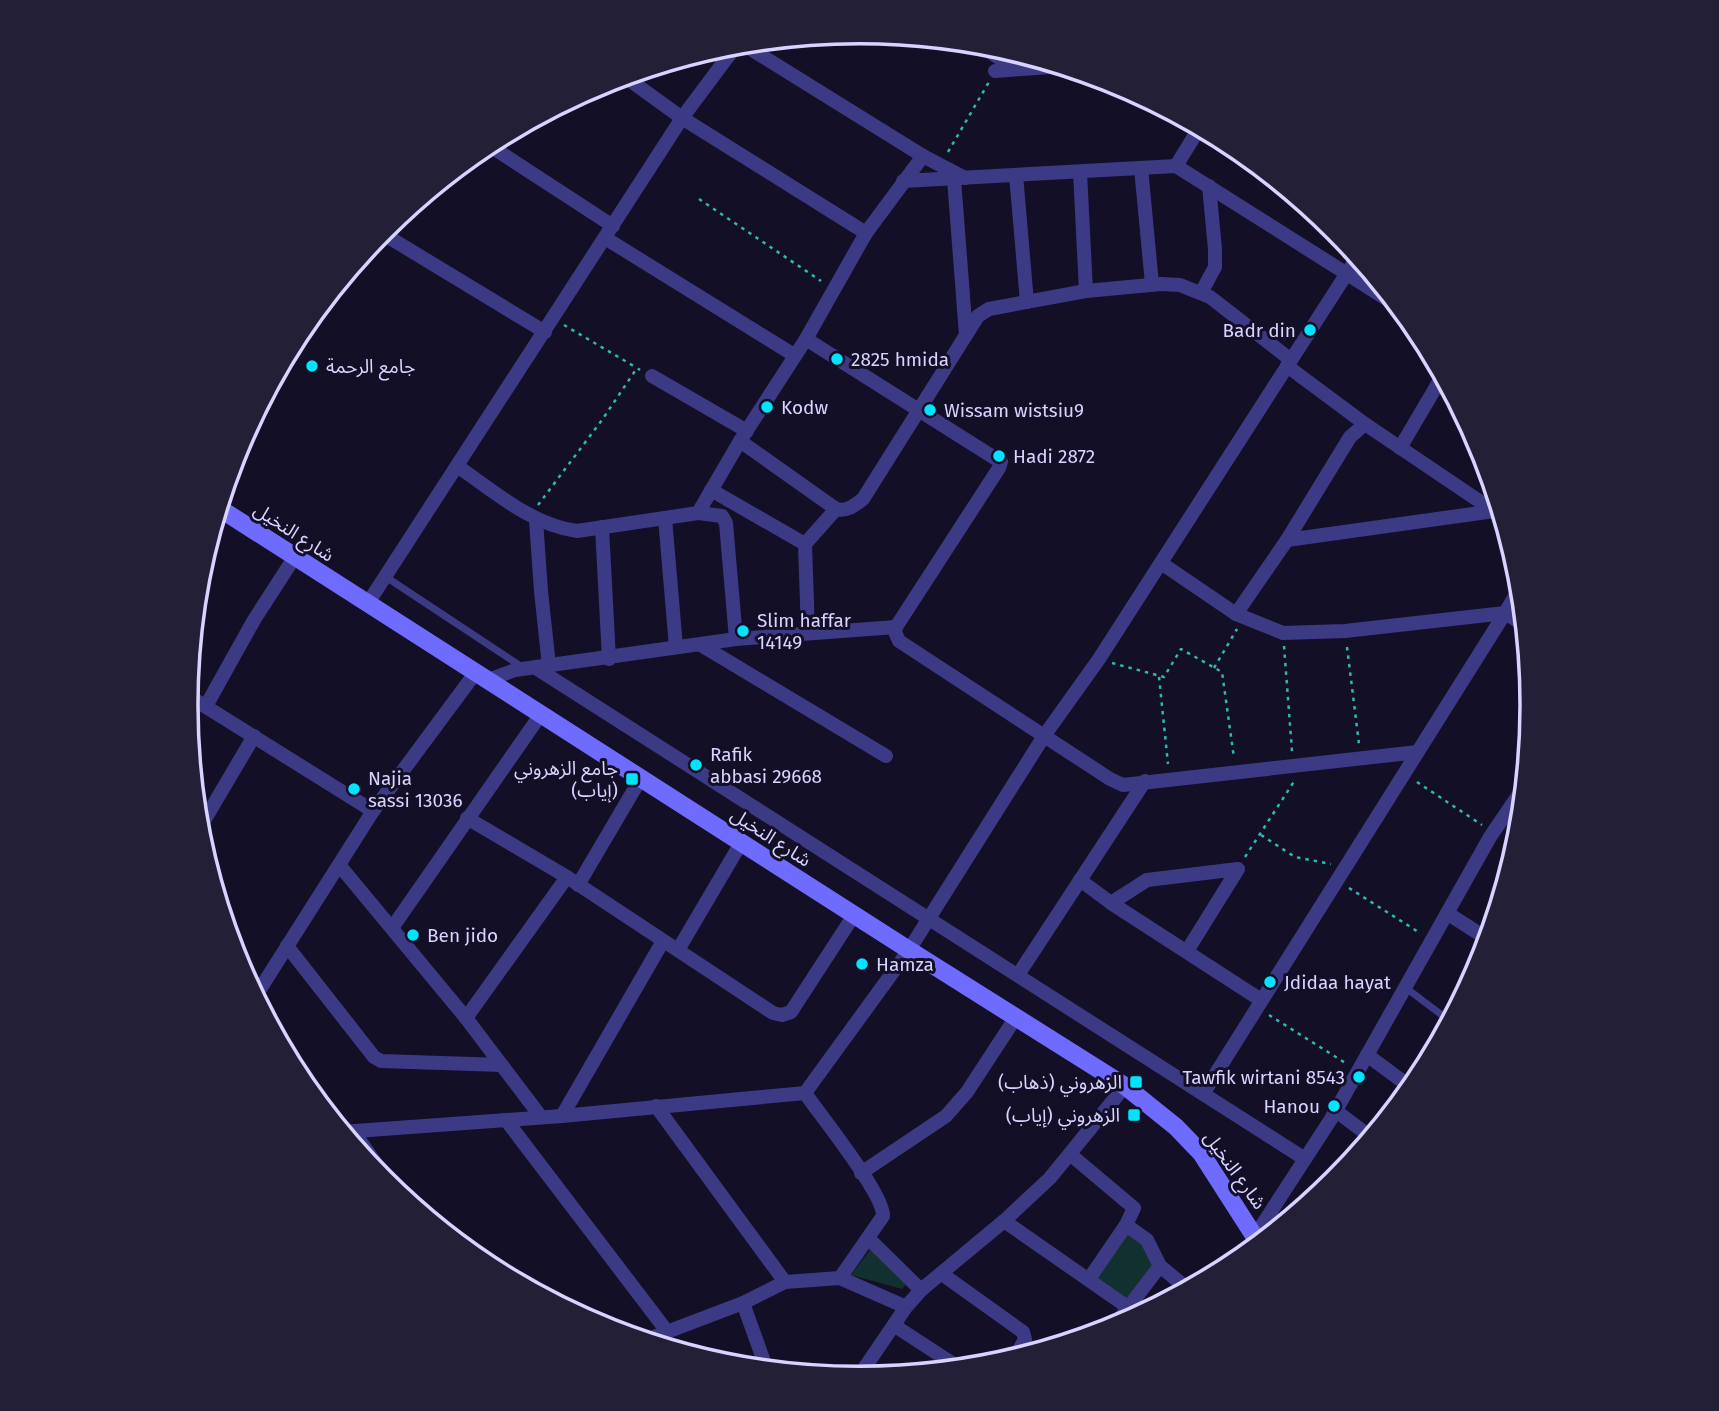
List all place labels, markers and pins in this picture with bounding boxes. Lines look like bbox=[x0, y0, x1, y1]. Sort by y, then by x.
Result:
place label: Badr din bbox=[1223, 319, 1296, 342]
marker: Badr din bbox=[1302, 322, 1318, 338]
place label: 2825 hmida bbox=[851, 348, 949, 371]
marker: 2825 hmida bbox=[829, 351, 845, 367]
place label: جامع الرحمة bbox=[326, 355, 415, 381]
marker: جامع الرحمة bbox=[304, 358, 320, 374]
place label: Kodw bbox=[781, 396, 828, 419]
marker: Kodw bbox=[759, 399, 775, 415]
place label: Wissam wistsiu9 bbox=[944, 399, 1084, 422]
marker: Wissam wistsiu9 bbox=[922, 402, 938, 418]
place label: Hadi 2872 bbox=[1013, 445, 1095, 468]
marker: Hadi 2872 bbox=[991, 448, 1007, 464]
place label: Slim haffar 14149 bbox=[757, 609, 852, 654]
marker: Slim haffar 14149 bbox=[735, 623, 751, 639]
place label: Rafik abbasi 29668 bbox=[710, 743, 822, 788]
place label: جامع الزهروني (إياب) bbox=[514, 757, 618, 803]
marker: Rafik abbasi 29668 bbox=[688, 757, 704, 773]
place label: Najia sassi 13036 bbox=[368, 767, 463, 812]
marker: جامع الزهروني (إياب) bbox=[624, 771, 640, 787]
marker: Najia sassi 13036 bbox=[346, 781, 362, 797]
place label: Ben jido bbox=[427, 924, 498, 947]
marker: Ben jido bbox=[405, 927, 421, 943]
place label: Hamza bbox=[876, 953, 934, 976]
marker: Hamza bbox=[854, 956, 870, 972]
place label: Jdidaa hayat bbox=[1284, 971, 1391, 994]
marker: Jdidaa hayat bbox=[1262, 974, 1278, 990]
place label: Tawfik wirtani 8543 bbox=[1182, 1066, 1345, 1089]
marker: Tawfik wirtani 8543 bbox=[1351, 1069, 1367, 1085]
place label: الزهروني (ذهاب) bbox=[998, 1071, 1122, 1097]
marker: الزهروني (ذهاب) bbox=[1128, 1074, 1144, 1090]
place label: Hanou bbox=[1263, 1095, 1320, 1118]
marker: Hanou bbox=[1326, 1098, 1342, 1114]
place label: الزهروني (إياب) bbox=[1006, 1104, 1120, 1130]
marker: الزهروني (إياب) bbox=[1126, 1107, 1142, 1123]

